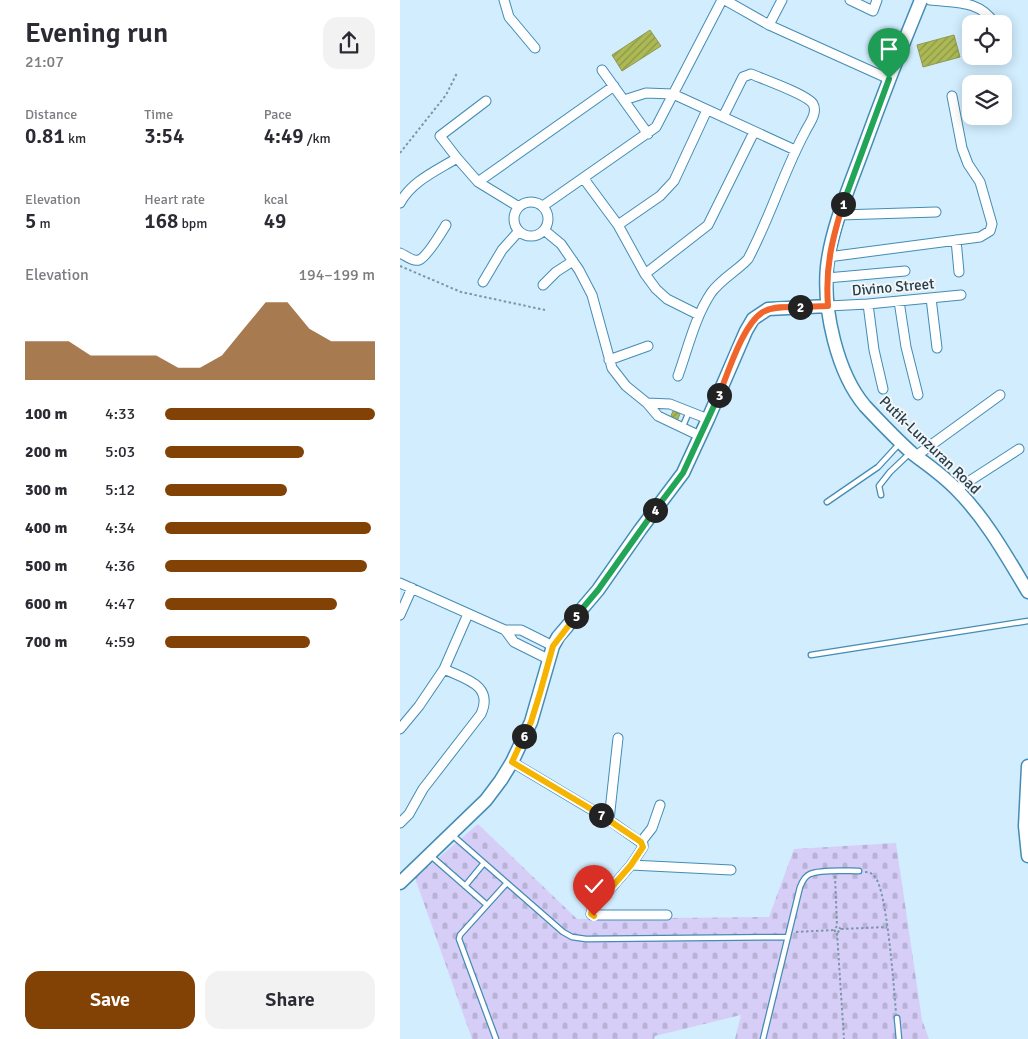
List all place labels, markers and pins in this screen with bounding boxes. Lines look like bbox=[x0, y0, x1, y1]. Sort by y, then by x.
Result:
pin bbox=[868, 28, 910, 79]
pin: 1 bbox=[830, 192, 856, 216]
pin: 2 bbox=[788, 294, 812, 320]
pin: 3 bbox=[706, 382, 732, 408]
pin: 4 bbox=[642, 498, 668, 522]
pin: 5 bbox=[564, 604, 588, 628]
pin: 6 bbox=[512, 724, 536, 748]
pin: 7 bbox=[588, 802, 614, 828]
pin bbox=[573, 865, 615, 916]

